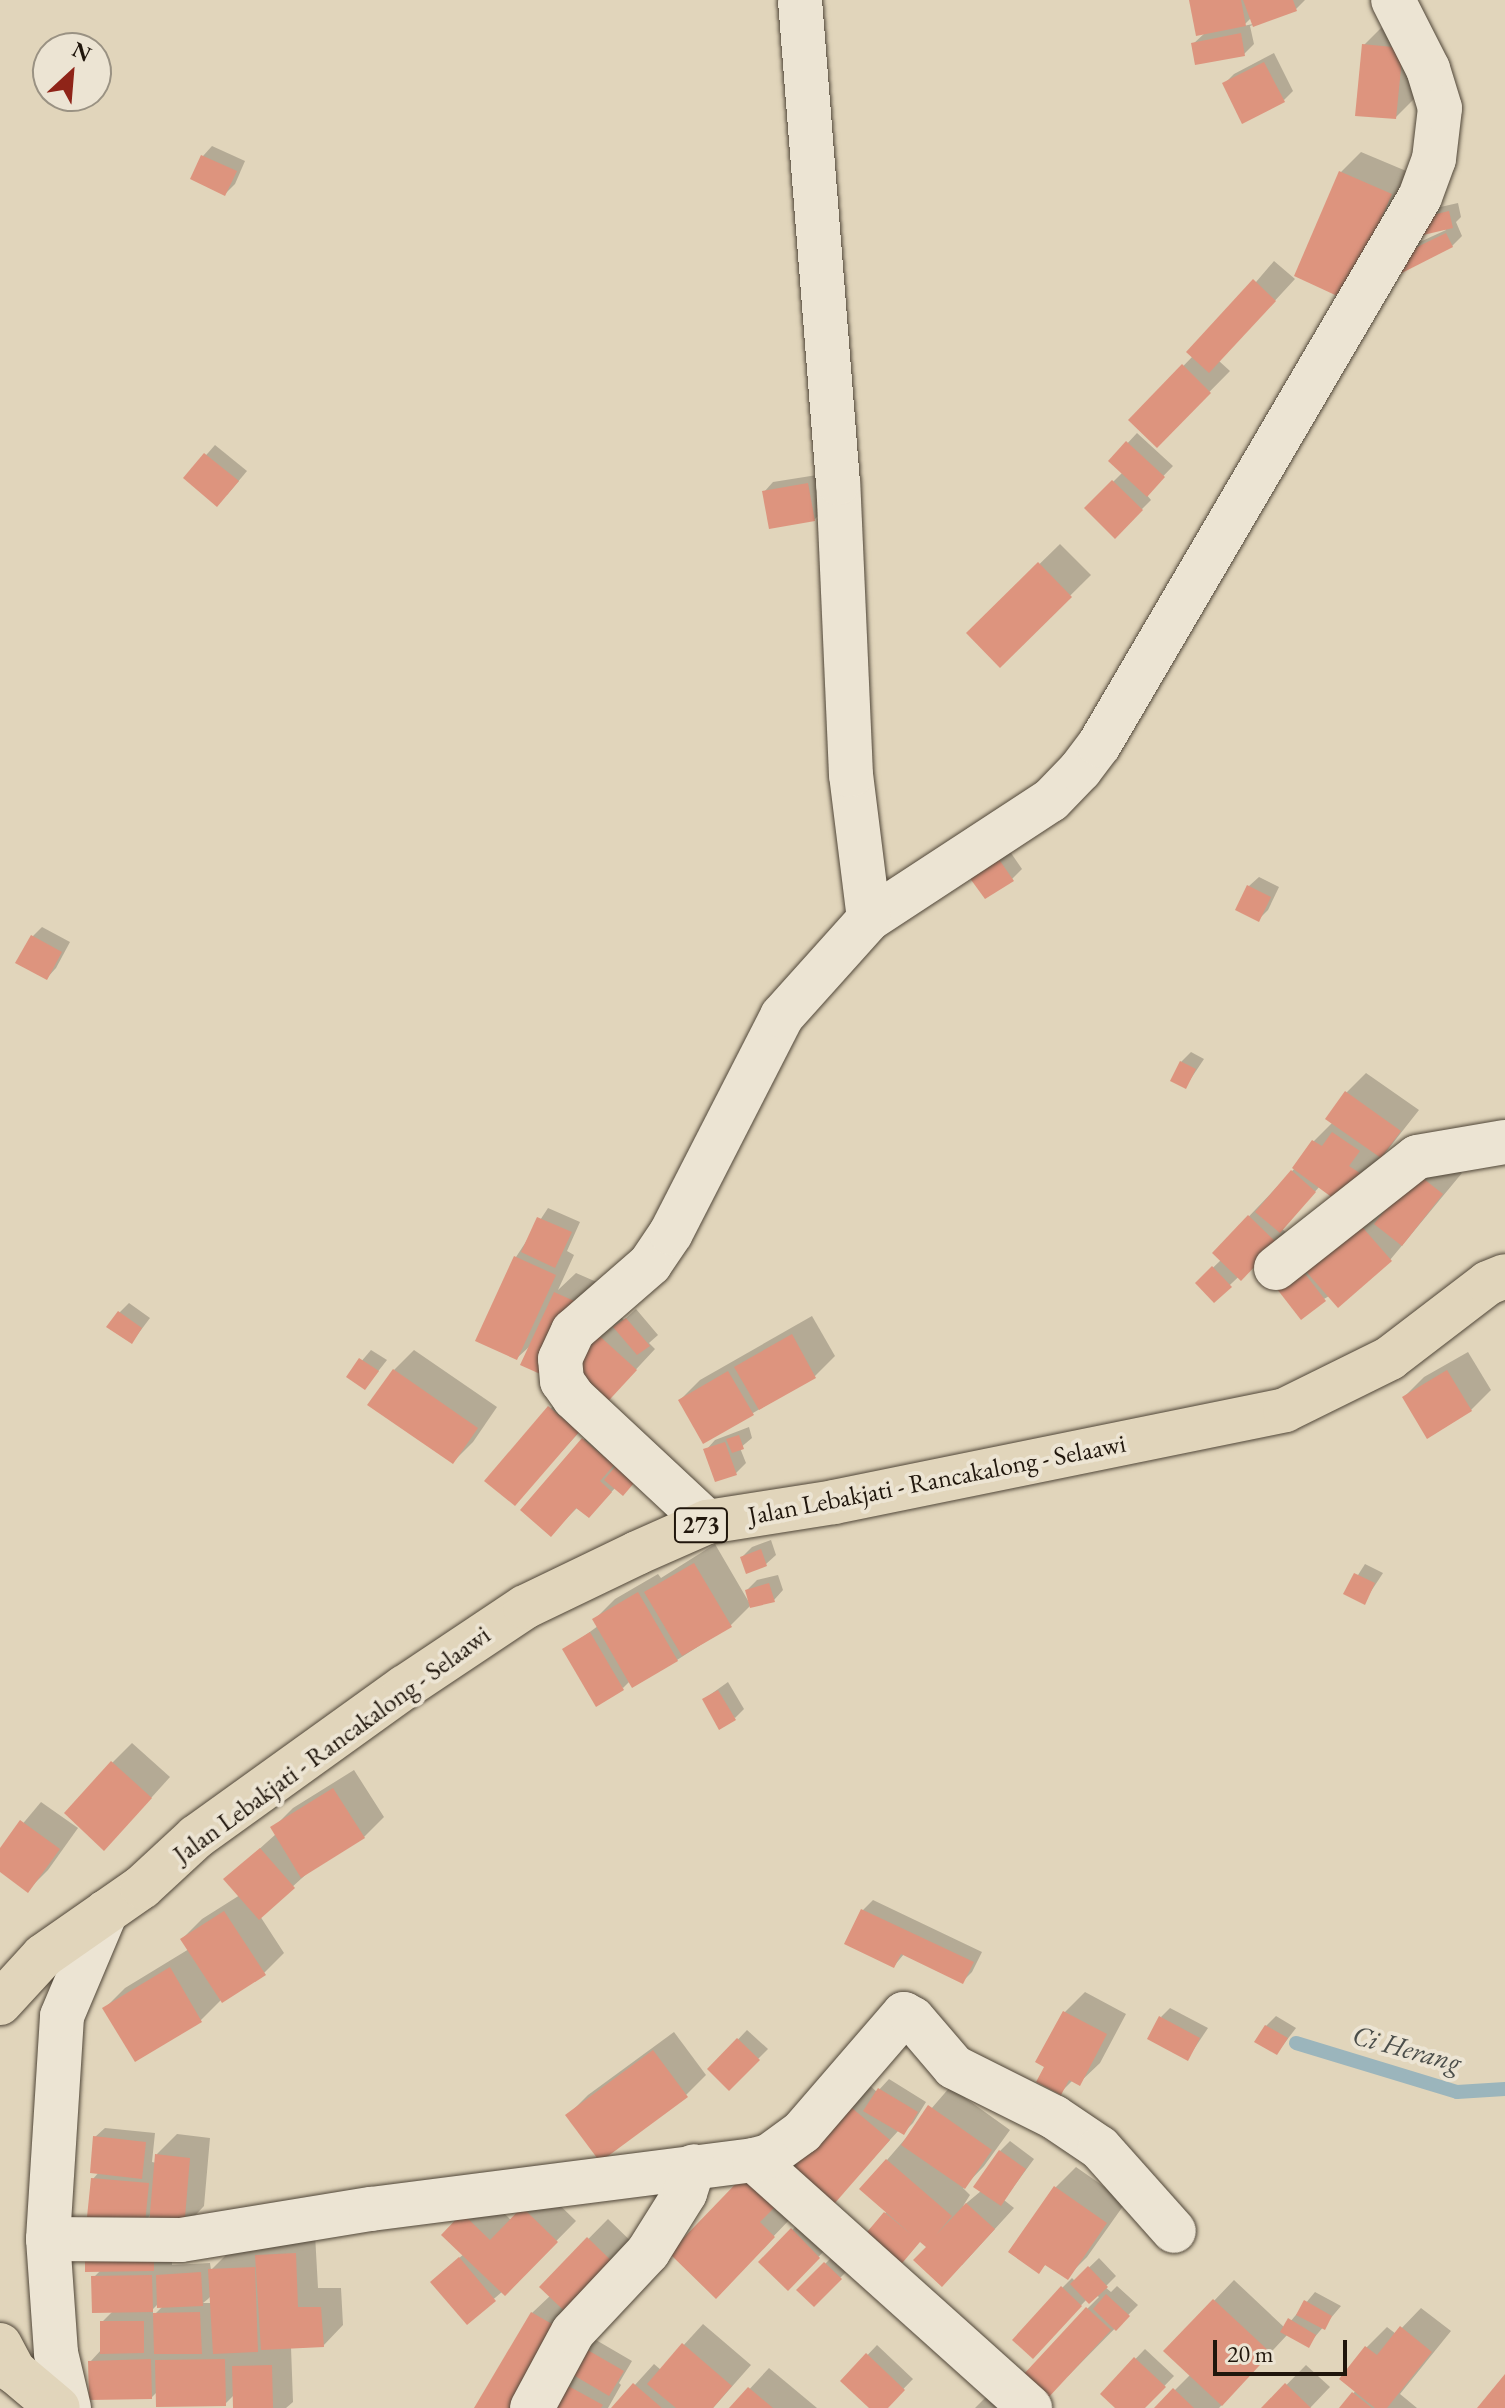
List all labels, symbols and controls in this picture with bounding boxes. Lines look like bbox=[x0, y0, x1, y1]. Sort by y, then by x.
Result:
north arrow bbox=[32, 32, 112, 112]
text: N bbox=[68, 35, 96, 69]
street label: Jalan Lebakjati - Rancakalong - Selaawi bbox=[745, 1428, 1129, 1532]
road number: 273 bbox=[673, 1505, 729, 1545]
street label: Jalan Lebakjati - Rancakalong - Selaawi bbox=[167, 1619, 497, 1871]
water label: Ci Herang bbox=[1349, 2017, 1465, 2079]
scale bar bbox=[1217, 2324, 1351, 2374]
text: 20 m bbox=[1227, 2338, 1274, 2369]

